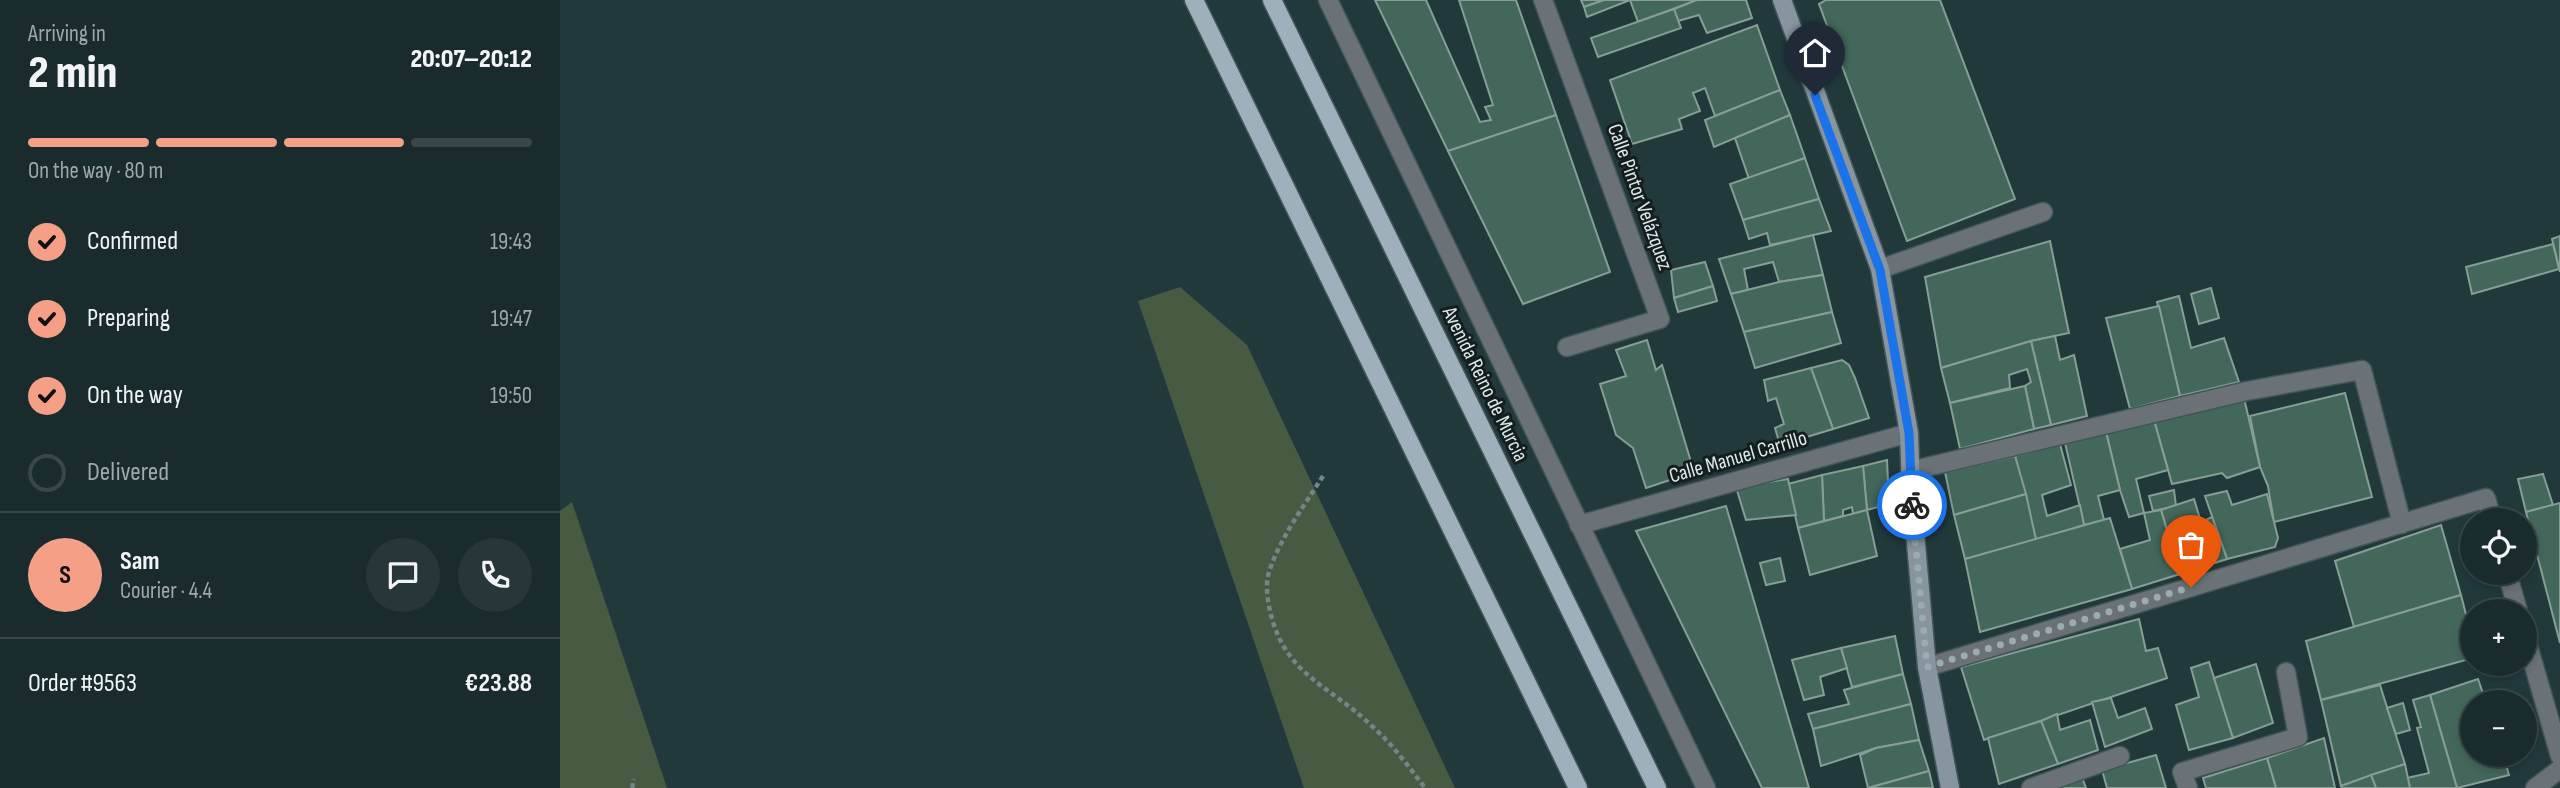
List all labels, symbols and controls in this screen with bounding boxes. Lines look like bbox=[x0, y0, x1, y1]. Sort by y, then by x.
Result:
text: Arriving in bbox=[28, 20, 106, 48]
pin bbox=[1785, 23, 1845, 95]
icon: home bbox=[1796, 34, 1834, 72]
text: 20:07–20:12 bbox=[410, 44, 532, 75]
text: 2 min bbox=[28, 46, 117, 101]
street label: Calle Pintor Velázquez bbox=[1602, 121, 1678, 274]
text: On the way · 80 m bbox=[28, 157, 163, 185]
icon: check bbox=[28, 223, 66, 261]
text: Confirmed bbox=[87, 226, 178, 257]
text: 19:43 bbox=[490, 228, 532, 256]
icon: check bbox=[28, 300, 66, 338]
street label: Avenida Reino de Murcia bbox=[1436, 302, 1533, 465]
text: Preparing bbox=[87, 303, 170, 334]
text: 19:47 bbox=[491, 305, 532, 333]
icon: check bbox=[28, 377, 66, 415]
text: On the way bbox=[87, 380, 183, 411]
text: 19:50 bbox=[490, 382, 532, 410]
street label: Calle Manuel Carrillo bbox=[1666, 425, 1810, 489]
text: Delivered bbox=[87, 457, 169, 488]
courier bbox=[1877, 470, 1947, 540]
icon: bike bbox=[1893, 486, 1931, 524]
map controls bbox=[2460, 508, 2537, 767]
button: locate bbox=[2460, 508, 2537, 585]
pin bbox=[2161, 515, 2221, 587]
icon: bag bbox=[2172, 526, 2210, 564]
button: chat bbox=[366, 538, 440, 612]
button: phone bbox=[458, 538, 532, 612]
text: Sam bbox=[120, 546, 160, 577]
text: S bbox=[59, 560, 71, 591]
text: Courier · 4.4 bbox=[120, 577, 212, 605]
button: + bbox=[2460, 599, 2537, 676]
text: Order #9563 bbox=[28, 668, 137, 699]
text: €23.88 bbox=[465, 668, 532, 699]
button: − bbox=[2460, 690, 2537, 767]

